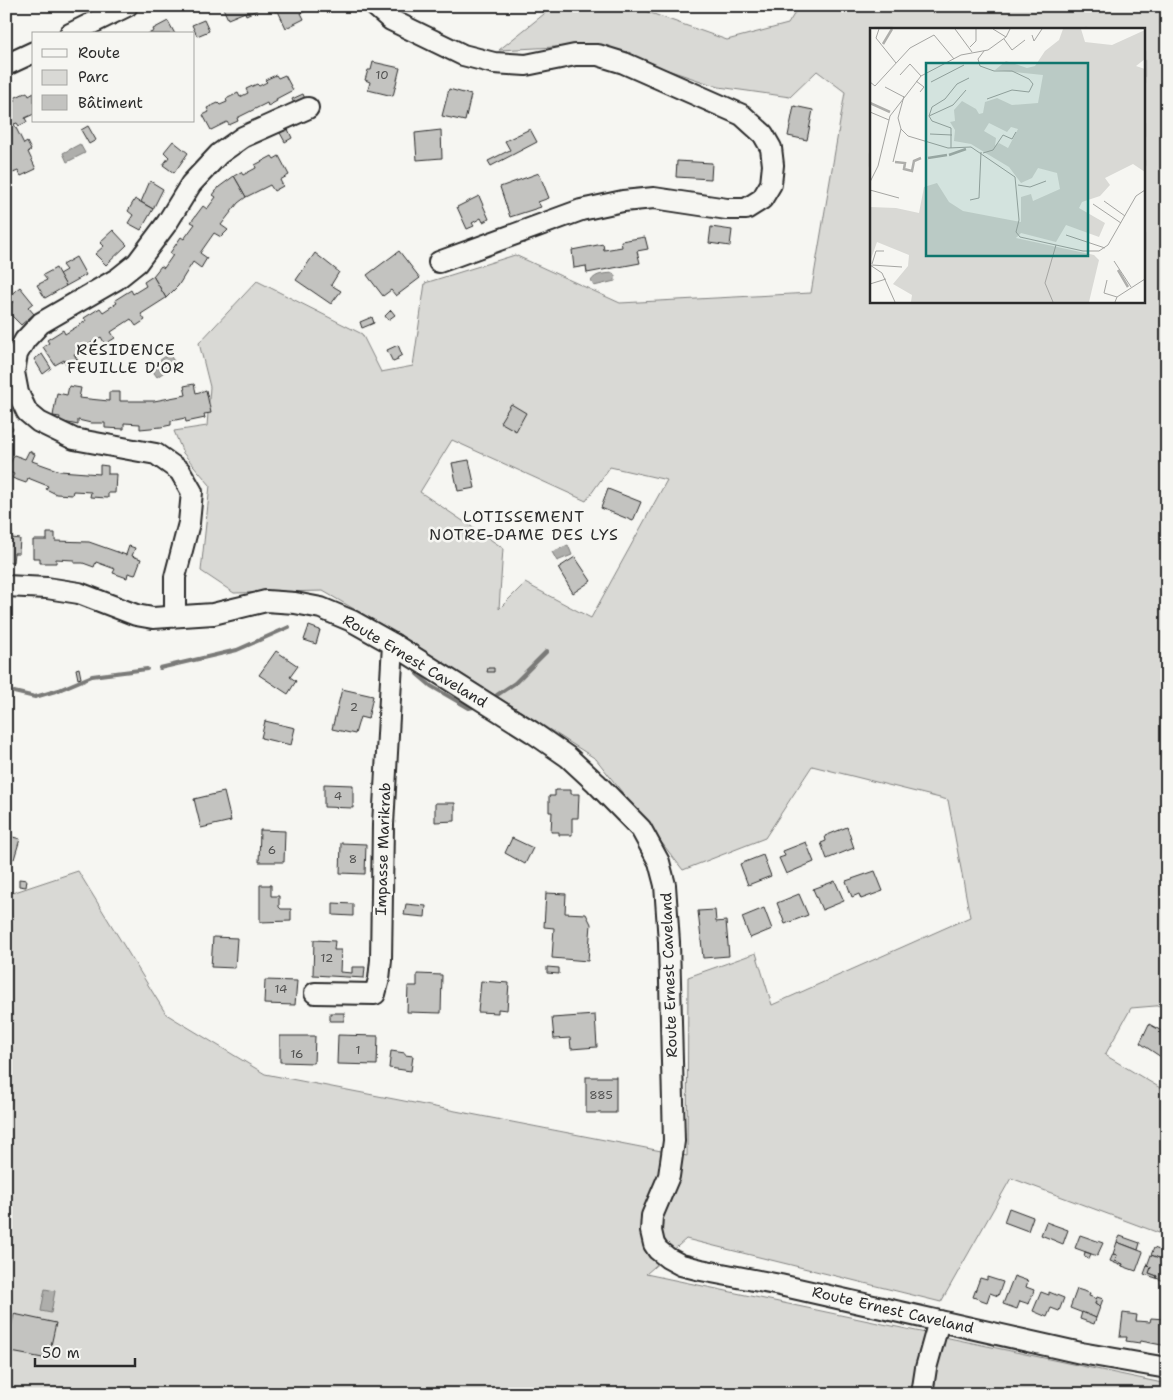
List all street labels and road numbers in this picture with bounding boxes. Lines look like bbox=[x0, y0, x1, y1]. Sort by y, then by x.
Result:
street label: Route Ernest Caveland bbox=[339, 610, 491, 712]
street label: Impasse Marikrab bbox=[371, 782, 395, 916]
street label: Route Ernest Caveland bbox=[656, 892, 682, 1058]
street label: Route Ernest Caveland bbox=[810, 1282, 976, 1338]

